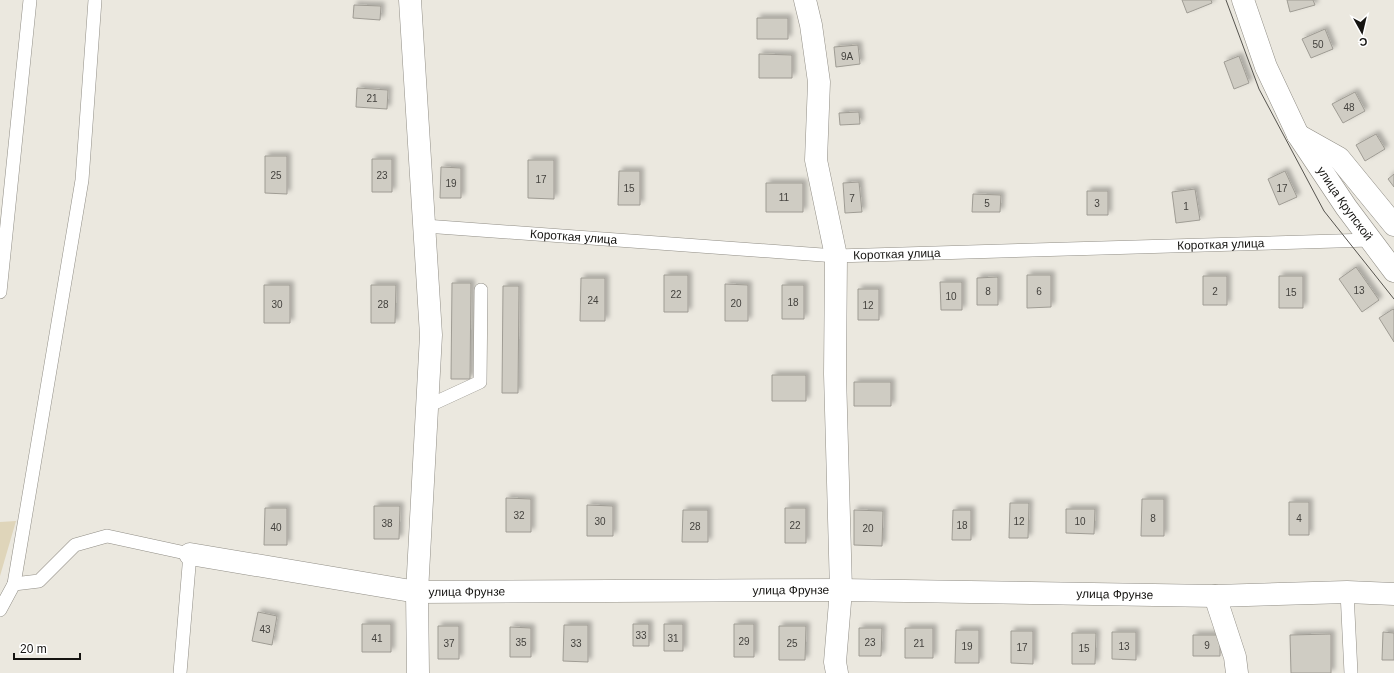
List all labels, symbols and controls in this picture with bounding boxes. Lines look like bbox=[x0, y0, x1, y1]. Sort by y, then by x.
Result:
north arrow bbox=[1342, 12, 1382, 52]
text: С bbox=[1359, 35, 1368, 48]
house number: 50 bbox=[1312, 39, 1324, 50]
house number: 9А bbox=[841, 51, 853, 62]
house number: 21 bbox=[366, 93, 378, 104]
house number: 48 bbox=[1343, 102, 1355, 113]
street label: улица Крупской bbox=[1314, 164, 1376, 243]
house number: 25 bbox=[270, 170, 282, 181]
house number: 23 bbox=[376, 170, 388, 181]
house number: 17 bbox=[535, 174, 547, 185]
house number: 19 bbox=[445, 178, 457, 189]
house number: 15 bbox=[623, 183, 635, 194]
house number: 17 bbox=[1276, 183, 1288, 194]
house number: 11 bbox=[779, 192, 790, 203]
house number: 7 bbox=[849, 193, 855, 204]
house number: 5 bbox=[984, 198, 990, 209]
house number: 3 bbox=[1094, 198, 1100, 209]
house number: 1 bbox=[1183, 201, 1189, 212]
street label: Короткая улица bbox=[530, 227, 618, 247]
street label: Короткая улица bbox=[1177, 236, 1265, 253]
street label: Короткая улица bbox=[853, 246, 941, 262]
house number: 13 bbox=[1353, 285, 1365, 296]
house number: 8 bbox=[985, 286, 991, 297]
house number: 6 bbox=[1036, 286, 1042, 297]
house number: 2 bbox=[1212, 286, 1218, 297]
house number: 15 bbox=[1285, 287, 1297, 298]
house number: 22 bbox=[670, 289, 682, 300]
house number: 10 bbox=[945, 291, 957, 302]
house number: 24 bbox=[587, 295, 599, 306]
house number: 18 bbox=[787, 297, 799, 308]
house number: 20 bbox=[730, 298, 742, 309]
house number: 30 bbox=[271, 299, 283, 310]
house number: 28 bbox=[377, 299, 389, 310]
house number: 12 bbox=[862, 300, 874, 311]
house number: 32 bbox=[513, 510, 525, 521]
house number: 8 bbox=[1150, 513, 1156, 524]
house number: 4 bbox=[1296, 513, 1302, 524]
house number: 30 bbox=[594, 516, 606, 527]
house number: 12 bbox=[1013, 516, 1025, 527]
house number: 10 bbox=[1074, 516, 1086, 527]
house number: 38 bbox=[381, 518, 393, 529]
house number: 22 bbox=[789, 520, 801, 531]
house number: 18 bbox=[956, 520, 968, 531]
house number: 28 bbox=[689, 521, 701, 532]
house number: 40 bbox=[270, 522, 282, 533]
house number: 20 bbox=[862, 523, 874, 534]
street label: улица Фрунзе bbox=[752, 583, 830, 597]
street label: улица Фрунзе bbox=[428, 585, 506, 599]
street label: улица Фрунзе bbox=[1076, 587, 1154, 602]
house number: 43 bbox=[259, 624, 271, 635]
house number: 33 bbox=[635, 630, 647, 641]
house number: 41 bbox=[371, 633, 383, 644]
house number: 31 bbox=[667, 633, 679, 644]
scale bar bbox=[14, 635, 80, 661]
house number: 29 bbox=[738, 636, 750, 647]
house number: 35 bbox=[515, 637, 527, 648]
house number: 23 bbox=[864, 637, 876, 648]
house number: 37 bbox=[443, 638, 455, 649]
house number: 33 bbox=[570, 638, 582, 649]
house number: 25 bbox=[786, 638, 798, 649]
house number: 21 bbox=[913, 638, 925, 649]
house number: 9 bbox=[1204, 640, 1210, 651]
house number: 19 bbox=[961, 641, 973, 652]
house number: 13 bbox=[1118, 641, 1130, 652]
text: 20 m bbox=[20, 642, 47, 656]
house number: 17 bbox=[1016, 642, 1028, 653]
house number: 15 bbox=[1078, 643, 1090, 654]

